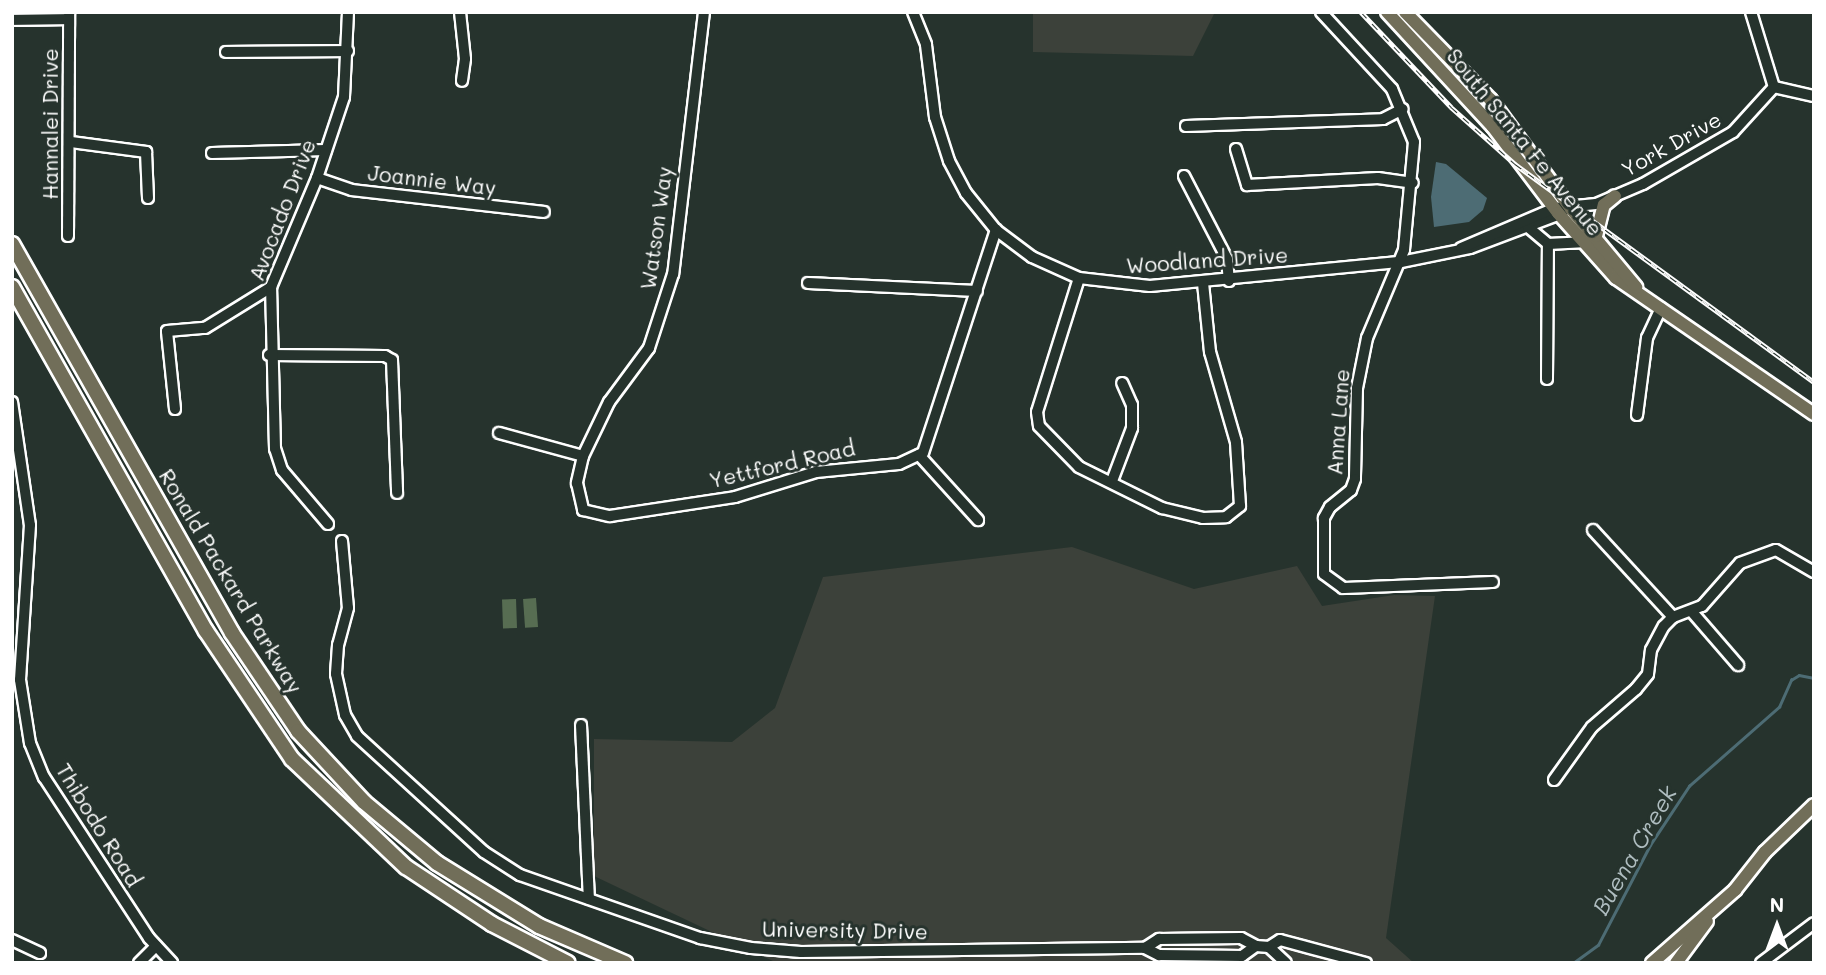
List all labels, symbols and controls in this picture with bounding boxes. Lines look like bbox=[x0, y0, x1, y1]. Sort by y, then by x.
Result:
street label: South Santa Fe Avenue bbox=[1442, 43, 1608, 241]
street label: Hannalei Drive bbox=[37, 48, 63, 200]
street label: York Drive bbox=[1617, 106, 1725, 182]
street label: Avocado Drive bbox=[243, 136, 321, 284]
street label: Joannie Way bbox=[366, 160, 498, 200]
street label: Watson Way bbox=[635, 165, 677, 291]
street label: Woodland Drive bbox=[1125, 242, 1289, 278]
street label: Anna Lane bbox=[1322, 368, 1354, 476]
street label: Yettford Road bbox=[707, 435, 857, 493]
street label: Ronald Packard Parkway bbox=[154, 464, 308, 698]
street label: Thibodo Road bbox=[51, 759, 147, 891]
water label: Buena Creek bbox=[1586, 781, 1682, 919]
north arrow bbox=[1742, 891, 1812, 961]
text: N bbox=[1770, 892, 1784, 917]
street label: University Drive bbox=[762, 916, 928, 944]

